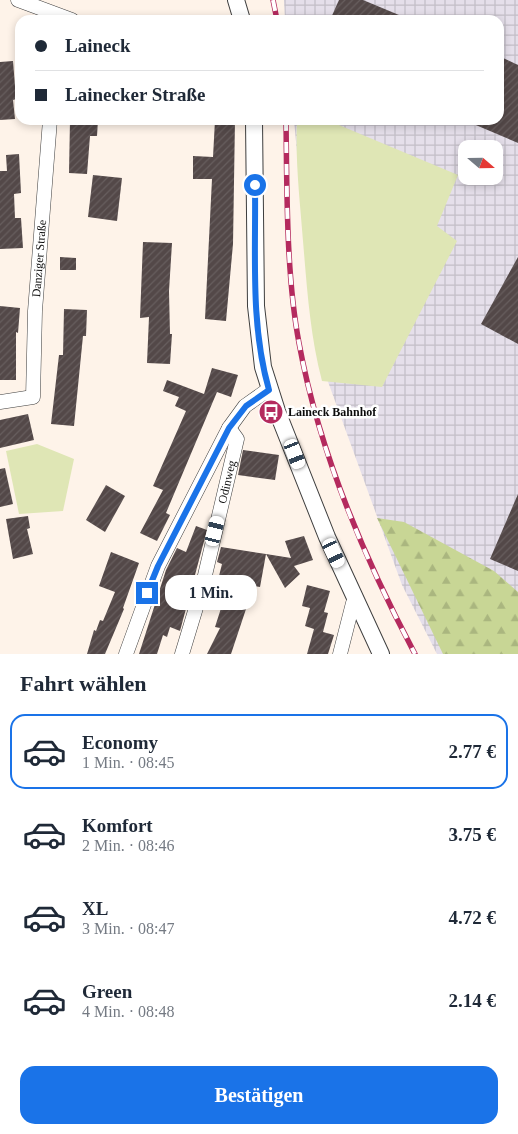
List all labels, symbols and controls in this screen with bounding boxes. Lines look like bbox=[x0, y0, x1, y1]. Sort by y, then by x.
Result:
text: Laineck bbox=[65, 35, 130, 56]
text: Lainecker Straße bbox=[65, 84, 206, 105]
north arrow bbox=[458, 140, 502, 185]
map controls bbox=[458, 140, 503, 185]
route start bbox=[244, 174, 266, 196]
street label: Danziger Straße bbox=[29, 219, 49, 298]
bus stop icon: Laineck Bahnhof bbox=[258, 399, 284, 425]
place label: Laineck Bahnhof bbox=[288, 405, 377, 419]
car bbox=[282, 437, 307, 471]
street label: Odinweg bbox=[215, 459, 239, 505]
car bbox=[204, 515, 225, 547]
car bbox=[320, 536, 347, 570]
callout: 1 Min. bbox=[164, 576, 257, 610]
route end bbox=[136, 582, 158, 604]
text: 1 Min. bbox=[189, 584, 233, 601]
text: Fahrt wählen bbox=[20, 671, 147, 696]
icon: car bbox=[22, 729, 67, 774]
text: Economy bbox=[82, 732, 158, 753]
text: 2.77 € bbox=[449, 741, 496, 762]
text: 1 Min. · 08:45 bbox=[82, 754, 174, 771]
icon: car bbox=[22, 812, 67, 857]
text: Komfort bbox=[82, 815, 153, 836]
text: 3.75 € bbox=[449, 824, 496, 845]
text: 2 Min. · 08:46 bbox=[82, 837, 174, 854]
icon: car bbox=[22, 895, 67, 940]
text: XL bbox=[82, 898, 108, 919]
text: 4.72 € bbox=[449, 907, 496, 928]
text: 3 Min. · 08:47 bbox=[82, 920, 174, 937]
icon: car bbox=[22, 978, 67, 1023]
text: Green bbox=[82, 981, 132, 1002]
text: 2.14 € bbox=[449, 990, 496, 1011]
text: 4 Min. · 08:48 bbox=[82, 1003, 174, 1020]
button: Bestätigen bbox=[20, 1066, 498, 1124]

